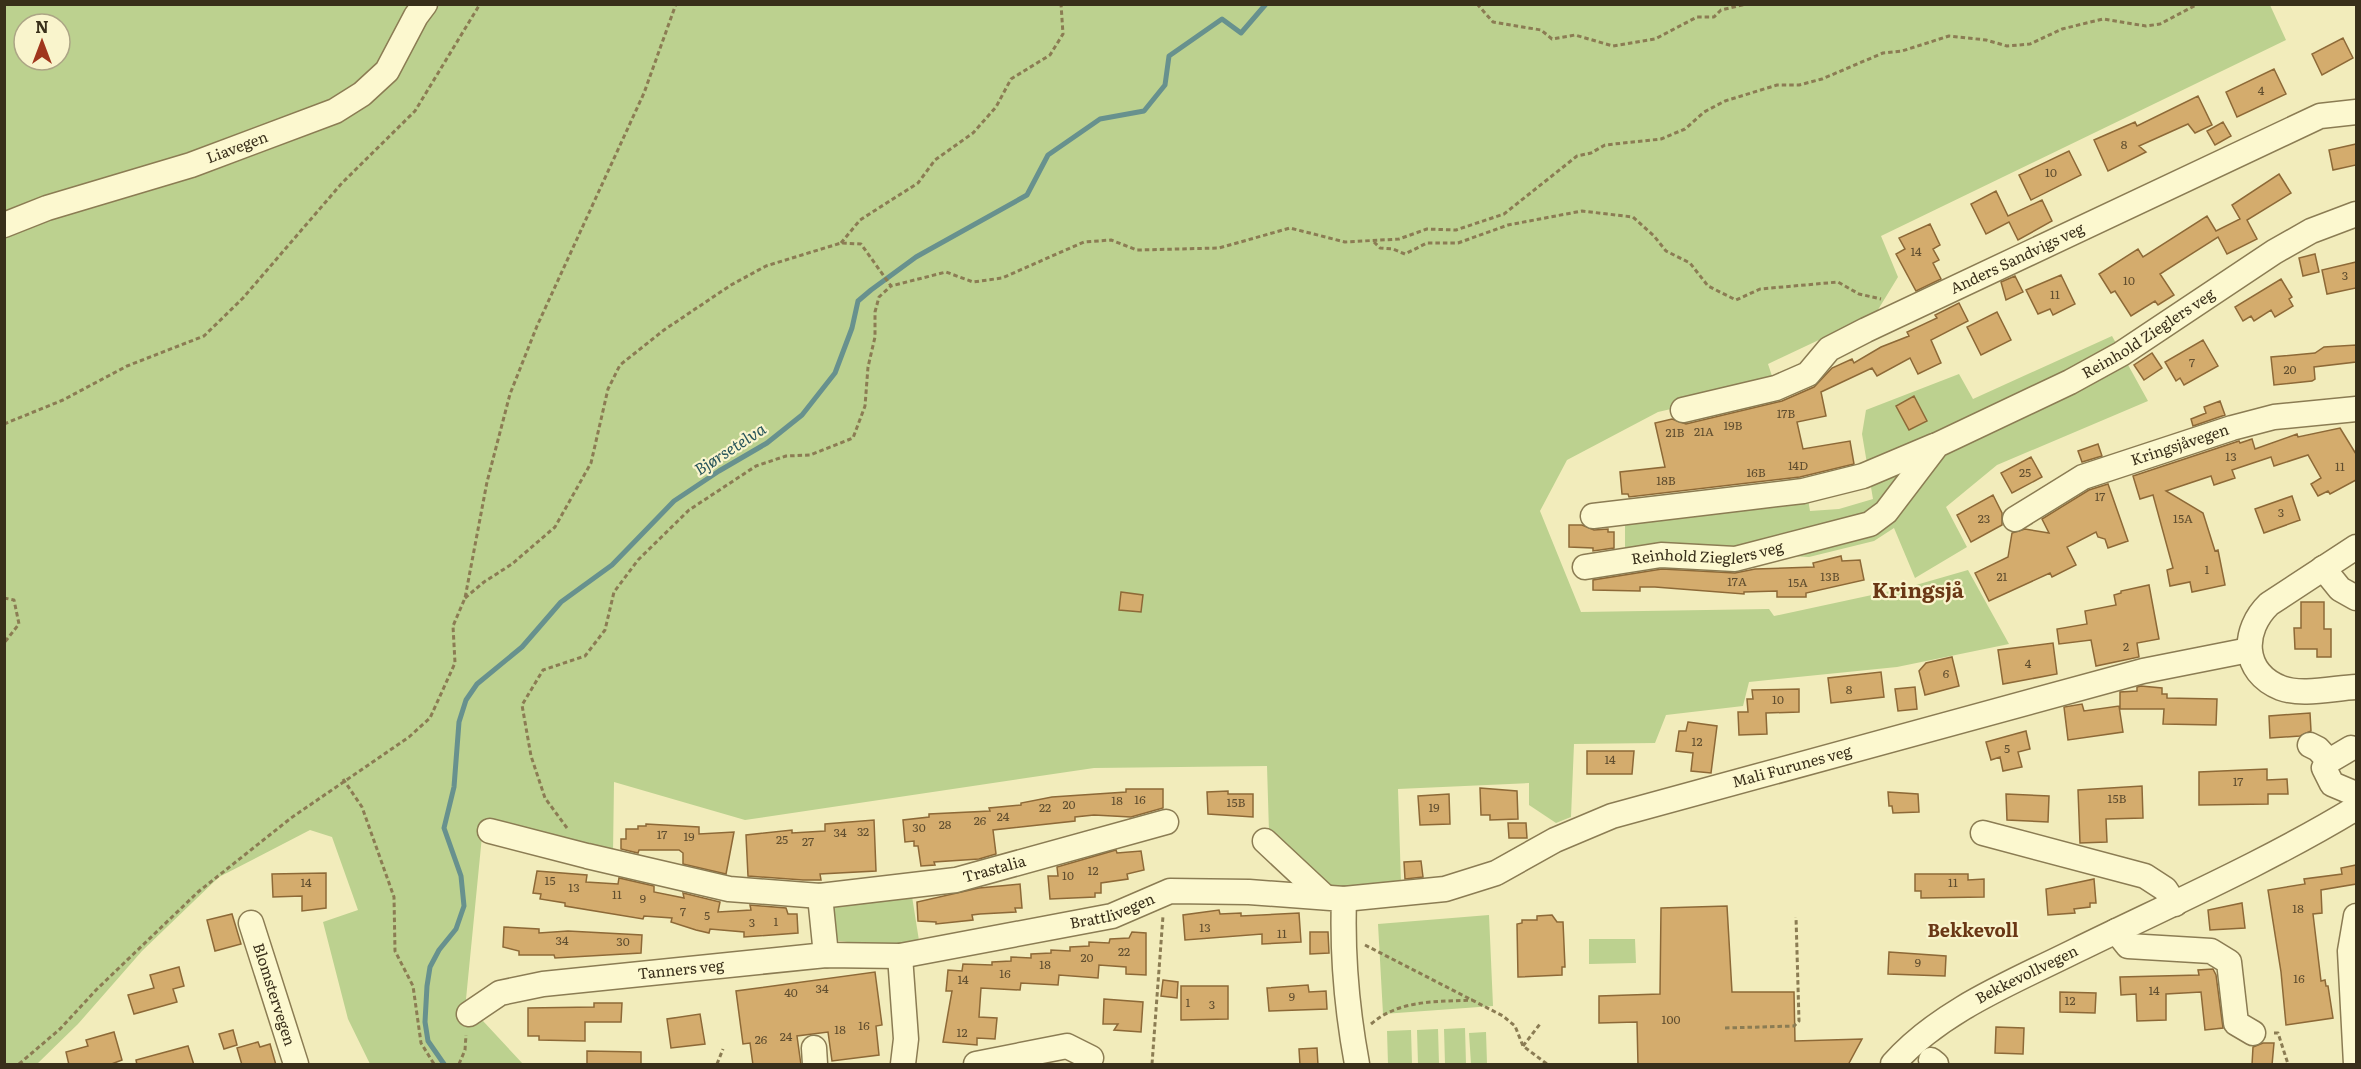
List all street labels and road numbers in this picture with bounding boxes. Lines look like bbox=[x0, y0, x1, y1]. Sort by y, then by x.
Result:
street label: Liavegen bbox=[203, 124, 271, 168]
street label: Anders Sandvigs veg bbox=[1946, 216, 2088, 299]
street label: Reinhold Zieglers veg bbox=[2077, 281, 2219, 383]
street label: Kringsjåvegen bbox=[2127, 417, 2232, 471]
street label: Reinhold Zieglers veg bbox=[1630, 534, 1786, 570]
street label: Mali Furunes veg bbox=[1729, 738, 1855, 793]
street label: Trastalia bbox=[960, 848, 1029, 888]
street label: Brattlivegen bbox=[1068, 886, 1158, 934]
street label: Bekkevollvegen bbox=[1971, 938, 2082, 1009]
street label: Blomstervegen bbox=[248, 939, 303, 1049]
street label: Tanners veg bbox=[636, 952, 726, 984]

